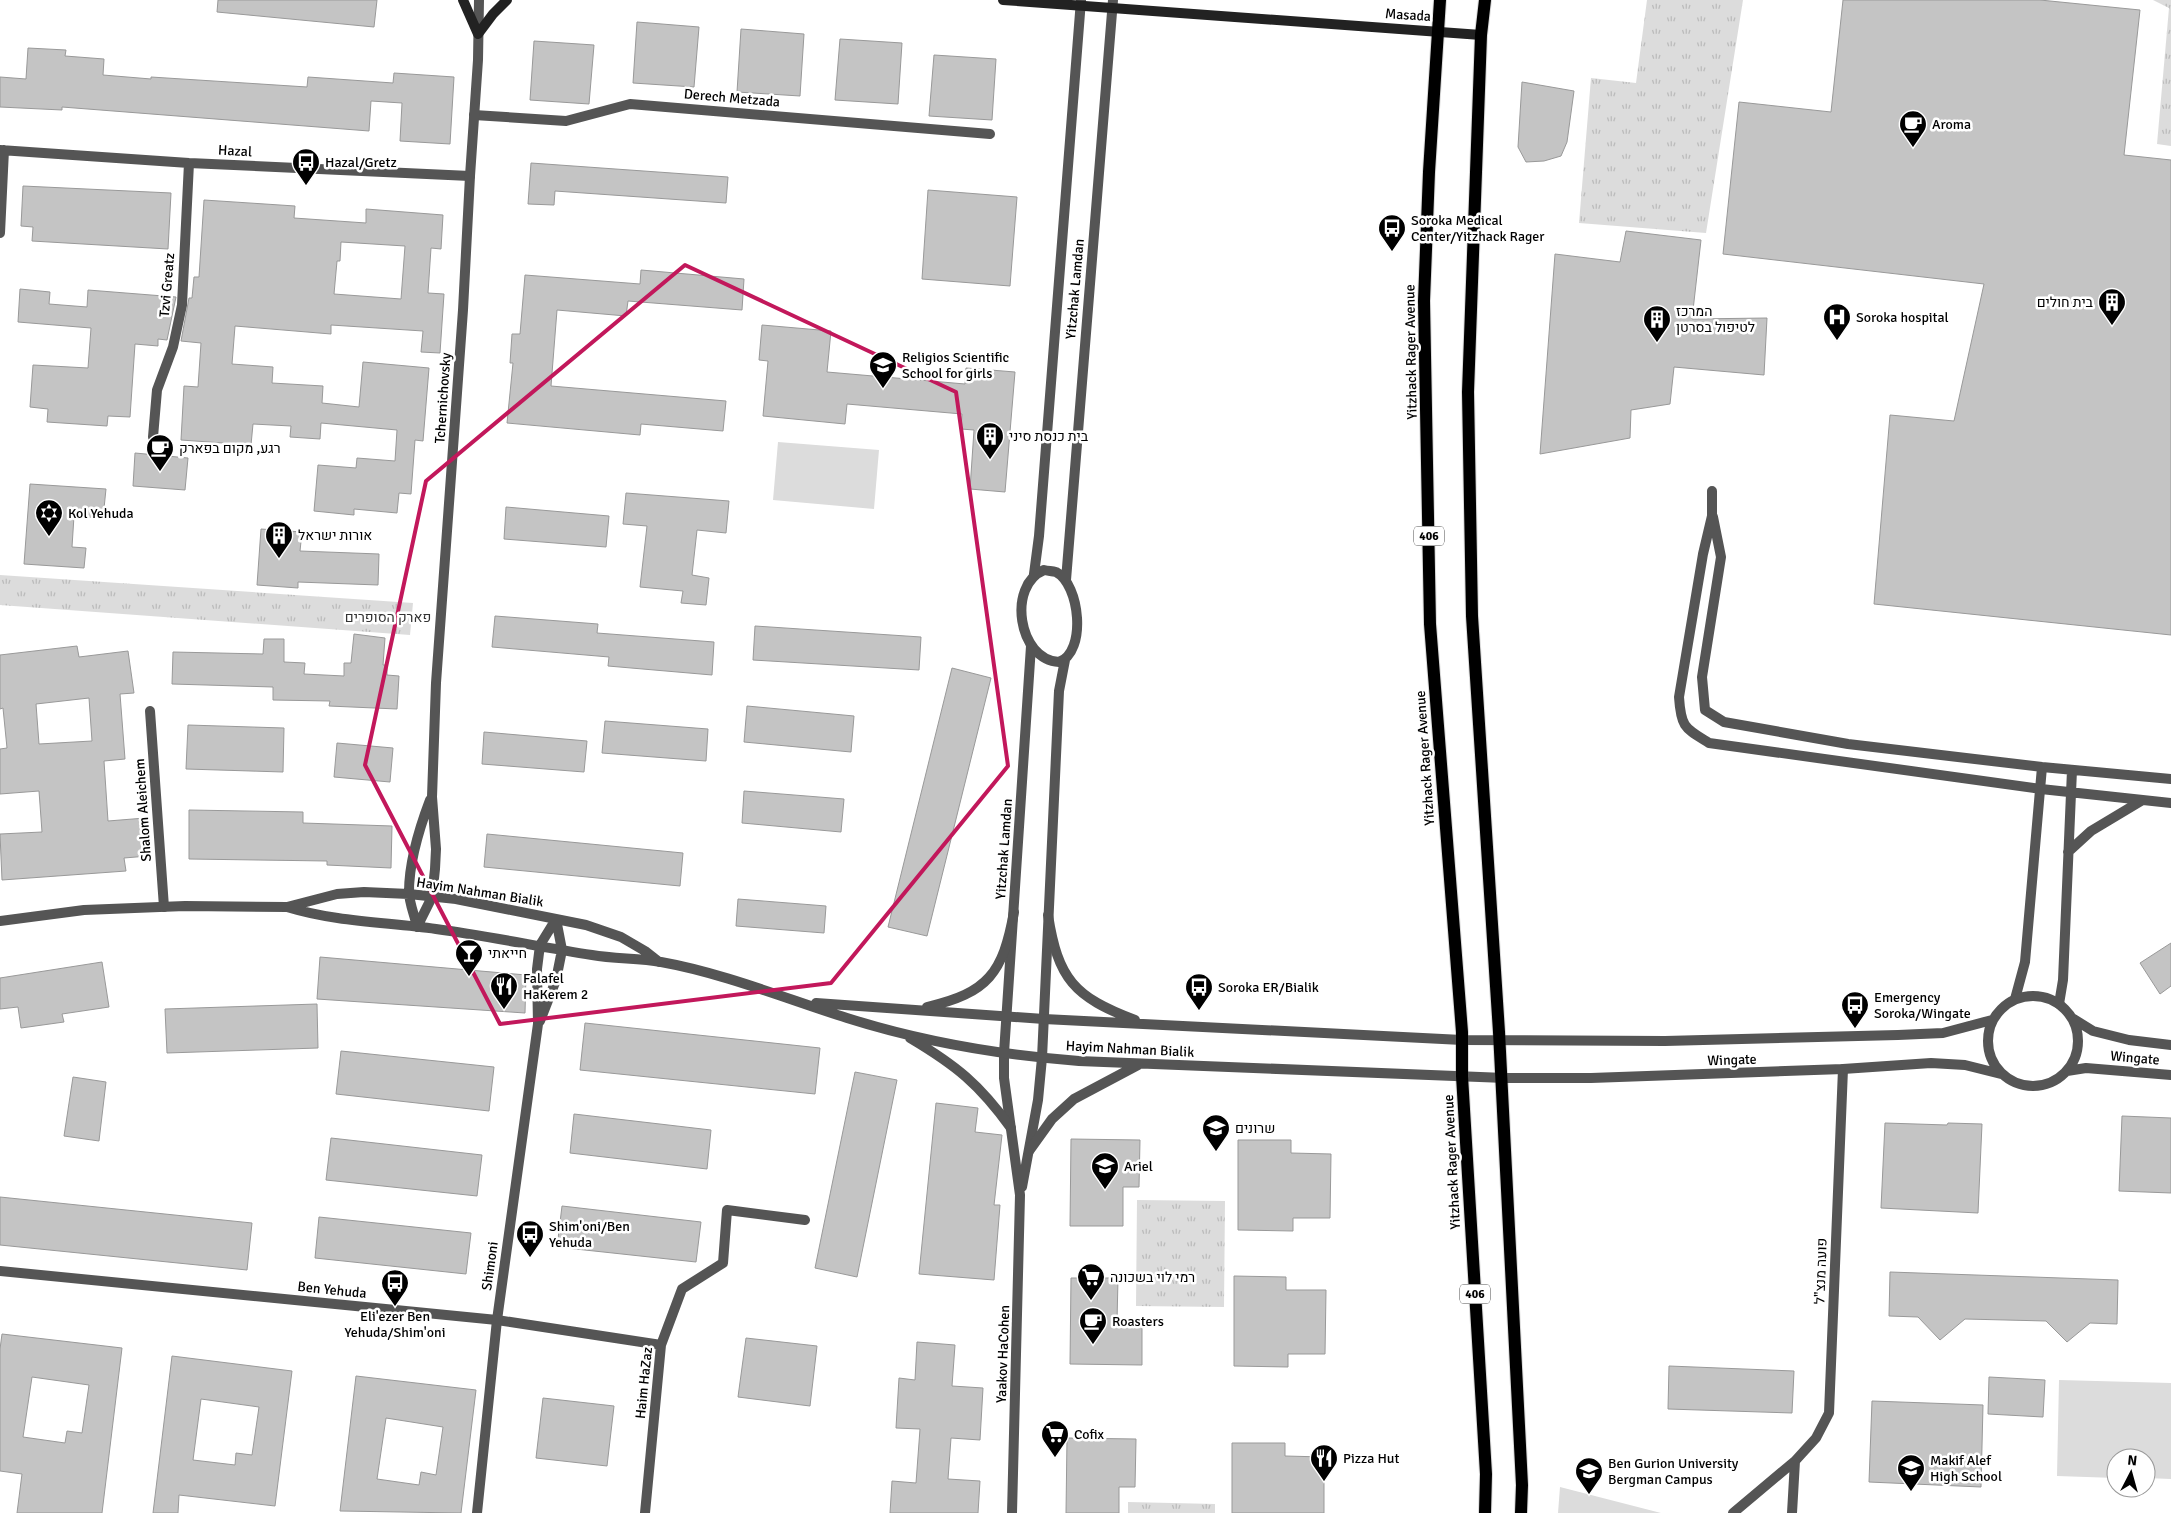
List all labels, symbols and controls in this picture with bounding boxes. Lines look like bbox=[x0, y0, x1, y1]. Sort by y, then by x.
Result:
street label: Masada bbox=[1384, 5, 1432, 25]
street label: Derech Metzada bbox=[683, 85, 781, 111]
cafe icon: Aroma bbox=[1898, 109, 1928, 148]
place label: Aroma bbox=[1932, 116, 1971, 133]
street label: Hazal bbox=[218, 142, 252, 160]
bus stop icon: Hazal/Gretz bbox=[291, 147, 321, 186]
place label: Hazal/Gretz bbox=[325, 154, 397, 171]
place label: Soroka Medical Center/Yitzhack Rager bbox=[1411, 212, 1545, 245]
bus stop icon: Soroka Medical Center/Yitzhack Rager bbox=[1377, 213, 1407, 252]
street label: Yitzchak Lamdan bbox=[1062, 238, 1088, 340]
street label: Tzvi Greatz bbox=[156, 252, 178, 318]
street label: Yitzhack Rager Avenue bbox=[1401, 284, 1421, 420]
building icon: בית חולים bbox=[2097, 287, 2127, 326]
place label: בית חולים bbox=[2037, 294, 2094, 311]
hospital icon: Soroka hospital bbox=[1822, 302, 1852, 341]
place label: המרכז לטיפול בסרטן bbox=[1676, 303, 1755, 336]
building icon: המרכז לטיפול בסרטן bbox=[1642, 304, 1672, 343]
place label: Soroka hospital bbox=[1856, 309, 1949, 326]
place label: Religios Scientific School for girls bbox=[902, 349, 1010, 382]
school or university icon: Religios Scientific School for girls bbox=[868, 350, 898, 389]
street label: Tchernichovsky bbox=[431, 352, 455, 444]
building icon: בית כנסת סיני bbox=[975, 421, 1005, 460]
place label: בית כנסת סיני bbox=[1009, 428, 1089, 445]
cafe icon: רגע, מקום בפארק bbox=[145, 433, 175, 472]
place label: רגע, מקום בפארק bbox=[179, 440, 281, 457]
synagogue icon: Kol Yehuda bbox=[34, 498, 64, 537]
place label: Kol Yehuda bbox=[68, 505, 134, 522]
building icon: אורות ישראל bbox=[264, 520, 294, 559]
road number: 406 bbox=[1414, 526, 1444, 546]
place label: אורות ישראל bbox=[298, 527, 372, 544]
park label: פארק הסופרים bbox=[345, 609, 431, 626]
street label: Yitzhack Rager Avenue bbox=[1412, 690, 1438, 826]
street label: Shalom Aleichem bbox=[131, 758, 155, 862]
street label: Yitzchak Lamdan bbox=[992, 798, 1016, 900]
street label: Hayim Nahman Bialik bbox=[415, 874, 545, 910]
bar icon: חייאתי bbox=[454, 938, 484, 977]
place label: חייאתי bbox=[488, 945, 527, 962]
place label: Falafel HaKerem 2 bbox=[523, 970, 588, 1003]
restaurant icon: Falafel HaKerem 2 bbox=[489, 971, 519, 1010]
bus stop icon: Soroka ER/Bialik bbox=[1184, 972, 1214, 1011]
place label: Soroka ER/Bialik bbox=[1218, 979, 1319, 996]
place label: Emergency Soroka/Wingate bbox=[1874, 989, 1971, 1022]
bus stop icon: Emergency Soroka/Wingate bbox=[1840, 990, 1870, 1029]
street label: Hayim Nahman Bialik bbox=[1065, 1037, 1195, 1061]
street label: Wingate bbox=[2110, 1047, 2160, 1069]
street label: Wingate bbox=[1707, 1051, 1757, 1069]
street label: Yitzhack Rager Avenue bbox=[1440, 1094, 1464, 1230]
school or university icon: שרונים bbox=[1201, 1113, 1231, 1152]
place label: שרונים bbox=[1235, 1120, 1275, 1137]
school or university icon: Ariel bbox=[1090, 1151, 1120, 1190]
place label: Ariel bbox=[1124, 1158, 1153, 1175]
place label: Shim'oni/Ben Yehuda bbox=[549, 1218, 630, 1251]
bus stop icon: Shim'oni/Ben Yehuda bbox=[515, 1219, 545, 1258]
street label: פועה מנצ"ל bbox=[1811, 1237, 1831, 1305]
street label: Shimoni bbox=[478, 1241, 502, 1291]
supermarket icon: רמי לוי בשכונה bbox=[1076, 1262, 1106, 1301]
bus stop icon: Eli'ezer Ben Yehuda/Shim'oni bbox=[380, 1268, 410, 1307]
place label: רמי לוי בשכונה bbox=[1110, 1269, 1195, 1286]
street label: Ben Yehuda bbox=[297, 1278, 367, 1302]
road number: 406 bbox=[1460, 1285, 1490, 1304]
street label: Yaakov HaCohen bbox=[993, 1305, 1013, 1403]
cafe icon: Roasters bbox=[1078, 1306, 1108, 1345]
place label: Eli'ezer Ben Yehuda/Shim'oni bbox=[345, 1308, 445, 1341]
place label: Roasters bbox=[1112, 1313, 1164, 1330]
street label: Haim HaZaz bbox=[632, 1346, 656, 1420]
supermarket icon: Cofix bbox=[1040, 1419, 1070, 1458]
place label: Cofix bbox=[1074, 1426, 1105, 1443]
restaurant icon: Pizza Hut bbox=[1309, 1443, 1339, 1482]
north arrow bbox=[2106, 1448, 2156, 1498]
place label: Pizza Hut bbox=[1343, 1450, 1400, 1467]
place label: Makif Alef High School bbox=[1930, 1452, 2002, 1485]
text: N bbox=[2127, 1452, 2138, 1470]
school or university icon: Makif Alef High School bbox=[1896, 1453, 1926, 1492]
place label: Ben Gurion University Bergman Campus bbox=[1608, 1455, 1739, 1488]
school or university icon: Ben Gurion University Bergman Campus bbox=[1574, 1456, 1604, 1495]

